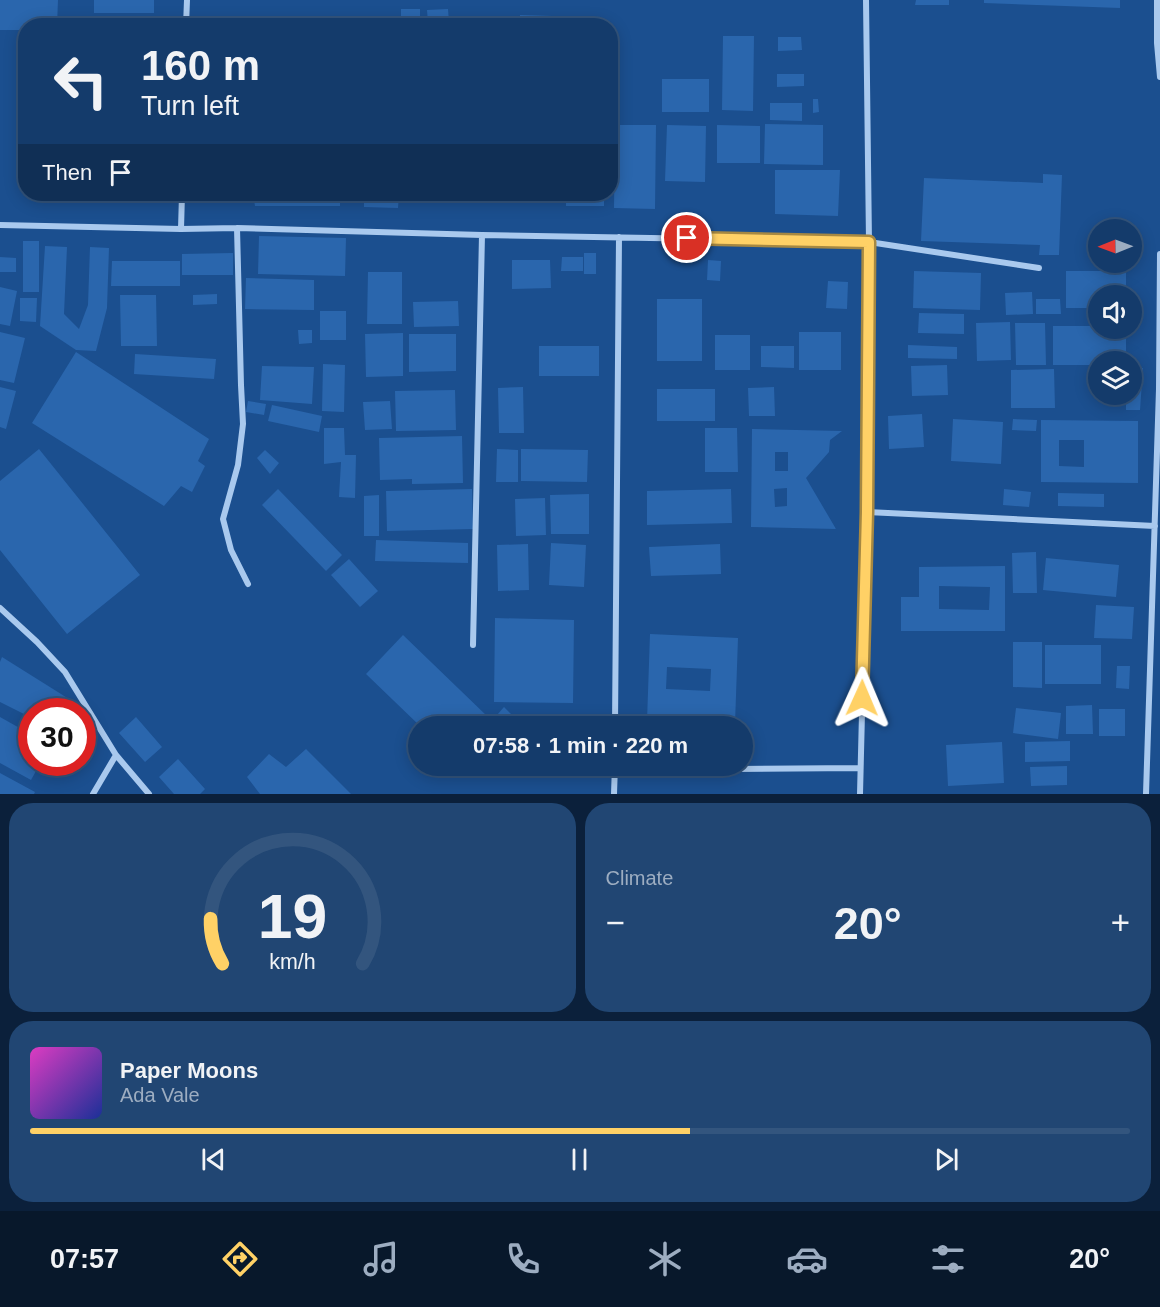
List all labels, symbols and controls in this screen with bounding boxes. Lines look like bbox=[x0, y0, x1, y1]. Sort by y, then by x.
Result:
icon: left bbox=[42, 42, 120, 120]
text: 160 m bbox=[141, 42, 260, 89]
text: Turn left bbox=[141, 91, 239, 121]
icon: arrive bbox=[104, 156, 137, 189]
text: Then bbox=[42, 160, 92, 185]
pin bbox=[661, 212, 712, 263]
north arrow bbox=[1088, 219, 1142, 273]
map controls bbox=[1088, 219, 1142, 405]
icon: arrive bbox=[670, 221, 703, 254]
button: sound bbox=[1088, 285, 1142, 339]
button: layers bbox=[1088, 351, 1142, 405]
position arrow bbox=[830, 666, 894, 730]
speed limit sign: 30 bbox=[18, 698, 96, 776]
text: 07:58 · 1 min · 220 m bbox=[473, 733, 688, 758]
text: Climate bbox=[606, 867, 673, 889]
text: 19 bbox=[258, 882, 327, 951]
text: 20° bbox=[834, 898, 902, 949]
text: − bbox=[606, 904, 625, 941]
text: + bbox=[1111, 904, 1130, 941]
text: km/h bbox=[269, 951, 315, 975]
text: Paper Moons bbox=[120, 1058, 258, 1083]
text: Ada Vale bbox=[120, 1084, 200, 1106]
icon: previous bbox=[197, 1143, 230, 1176]
icon: pause bbox=[563, 1143, 596, 1176]
icon: next bbox=[930, 1143, 963, 1176]
icon: directions bbox=[219, 1238, 261, 1280]
icon: music bbox=[360, 1238, 402, 1280]
icon: phone bbox=[502, 1238, 544, 1280]
icon: climate bbox=[644, 1238, 686, 1280]
icon: car bbox=[786, 1238, 828, 1280]
icon: filters bbox=[927, 1238, 969, 1280]
text: 07:57 bbox=[50, 1244, 119, 1274]
text: 20° bbox=[1069, 1244, 1110, 1274]

